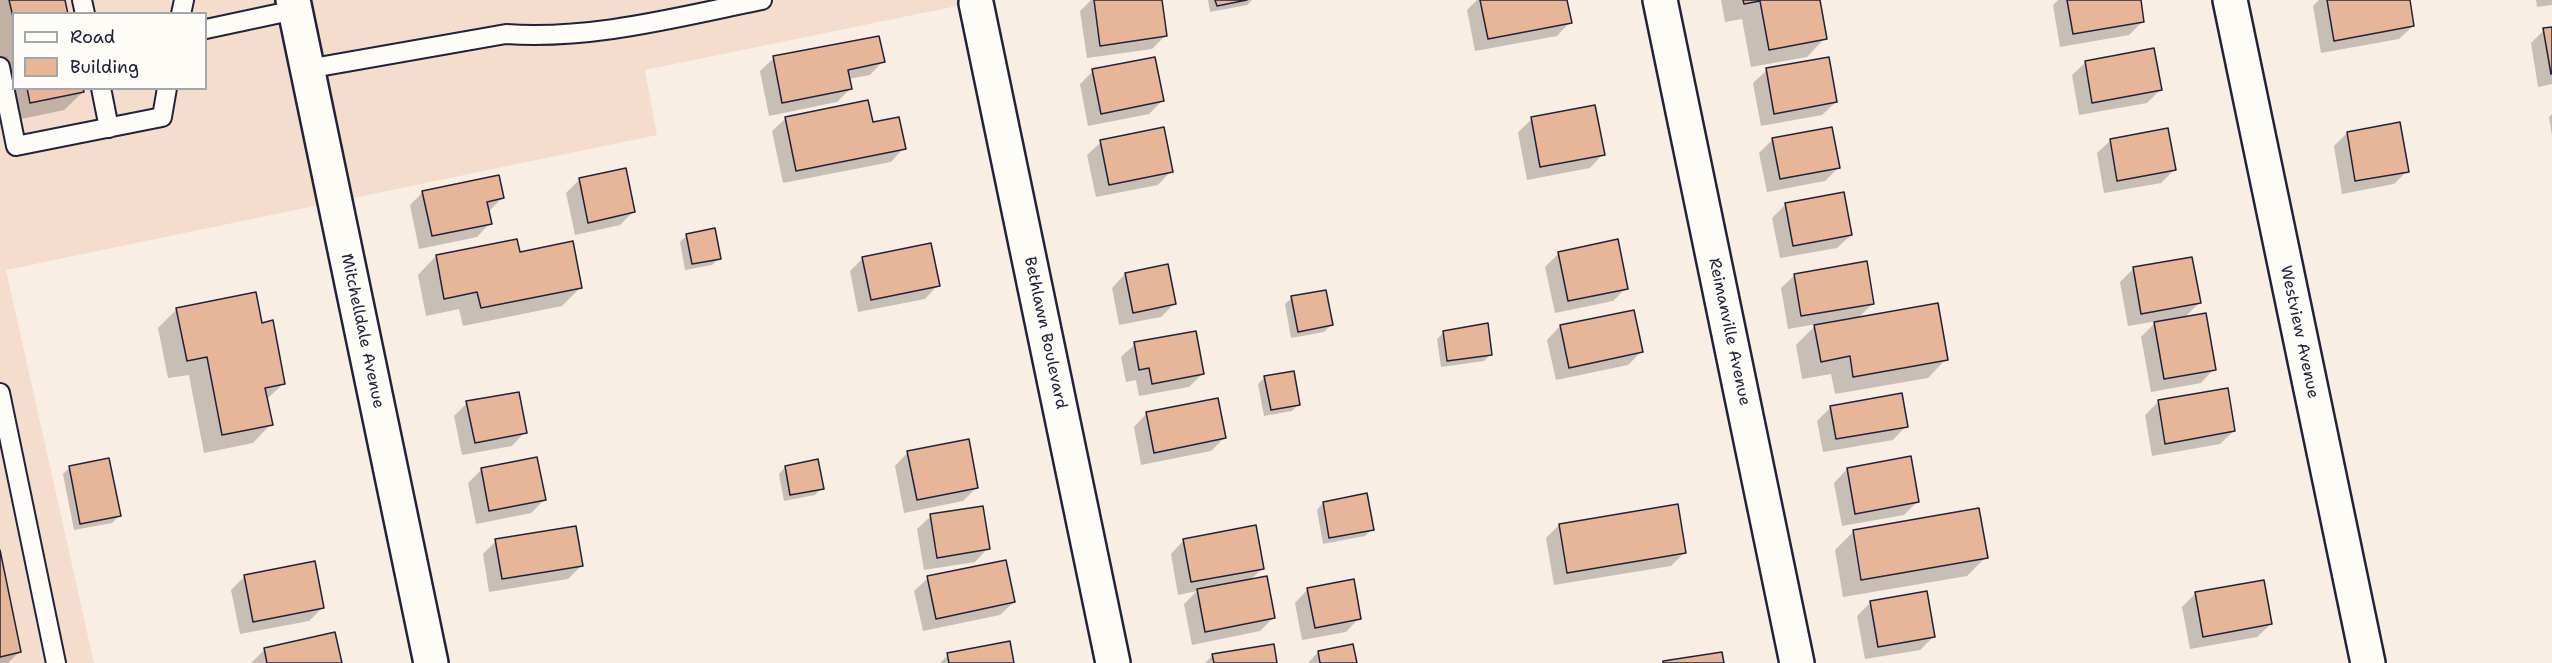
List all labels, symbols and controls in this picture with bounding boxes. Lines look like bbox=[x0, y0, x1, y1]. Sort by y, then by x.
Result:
legend bbox=[12, 12, 207, 90]
text: Road bbox=[70, 25, 115, 49]
text: Building bbox=[70, 55, 139, 79]
street label: Mitchelldale Avenue bbox=[336, 252, 388, 410]
street label: Bethlawn Boulevard bbox=[1019, 255, 1071, 411]
street label: Reimanville Avenue bbox=[1704, 256, 1754, 408]
street label: Westview Avenue bbox=[2276, 264, 2322, 400]

